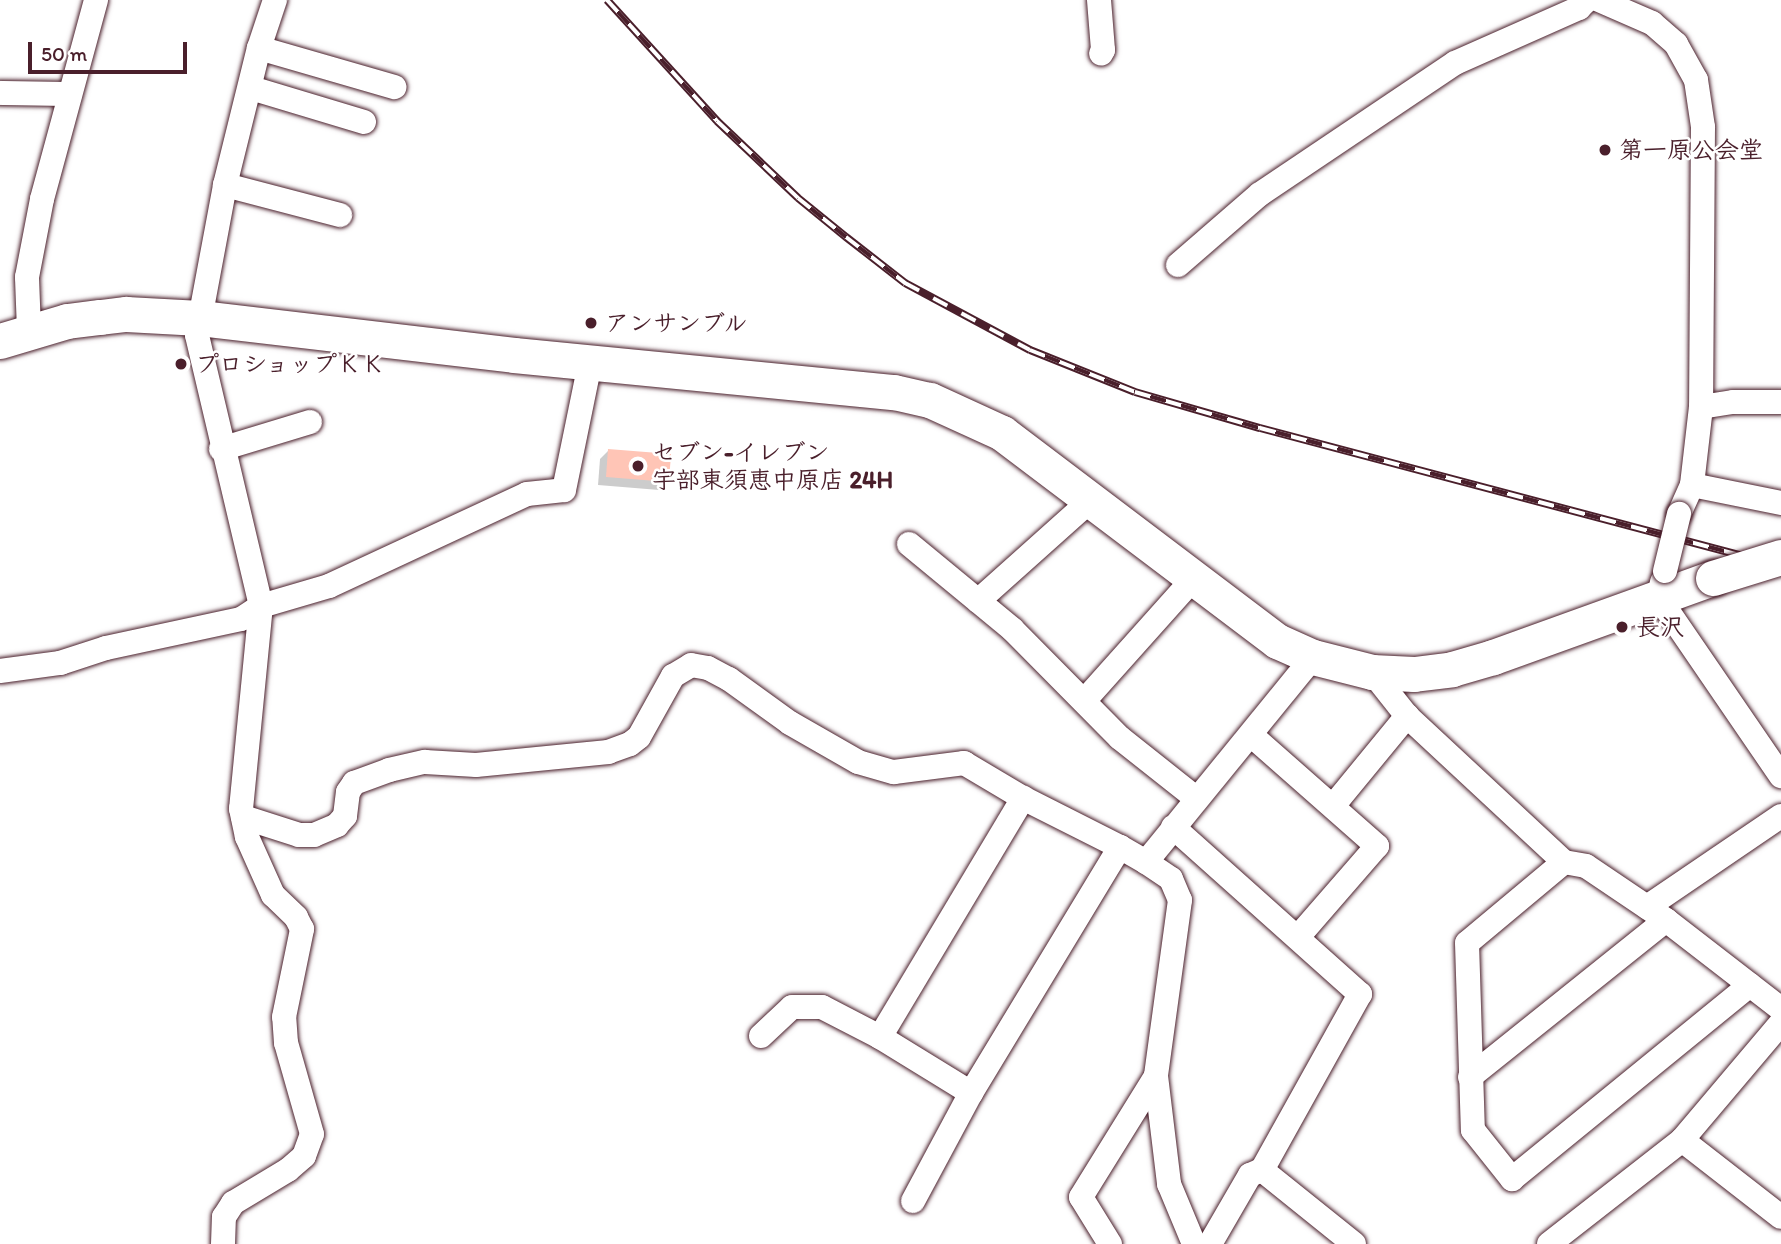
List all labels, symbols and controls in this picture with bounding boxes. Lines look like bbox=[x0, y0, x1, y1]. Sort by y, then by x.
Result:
scale bar bbox=[32, 28, 191, 72]
text: 50 m bbox=[41, 41, 87, 66]
place label: 第一原公会堂 bbox=[1619, 136, 1763, 164]
marker: 第一原公会堂 bbox=[1597, 142, 1613, 158]
place label: アンサンブル bbox=[605, 309, 749, 337]
marker: アンサンブル bbox=[583, 315, 599, 331]
place label: プロショップＫＫ bbox=[195, 350, 387, 378]
marker: プロショップＫＫ bbox=[173, 356, 189, 372]
place label: セブン-イレブン 宇部東須恵中原店 24H bbox=[652, 438, 893, 494]
marker: セブン-イレブン 宇部東須恵中原店 24H bbox=[630, 458, 646, 474]
place label: 長沢 bbox=[1636, 613, 1684, 641]
marker: 長沢 bbox=[1614, 619, 1630, 635]

